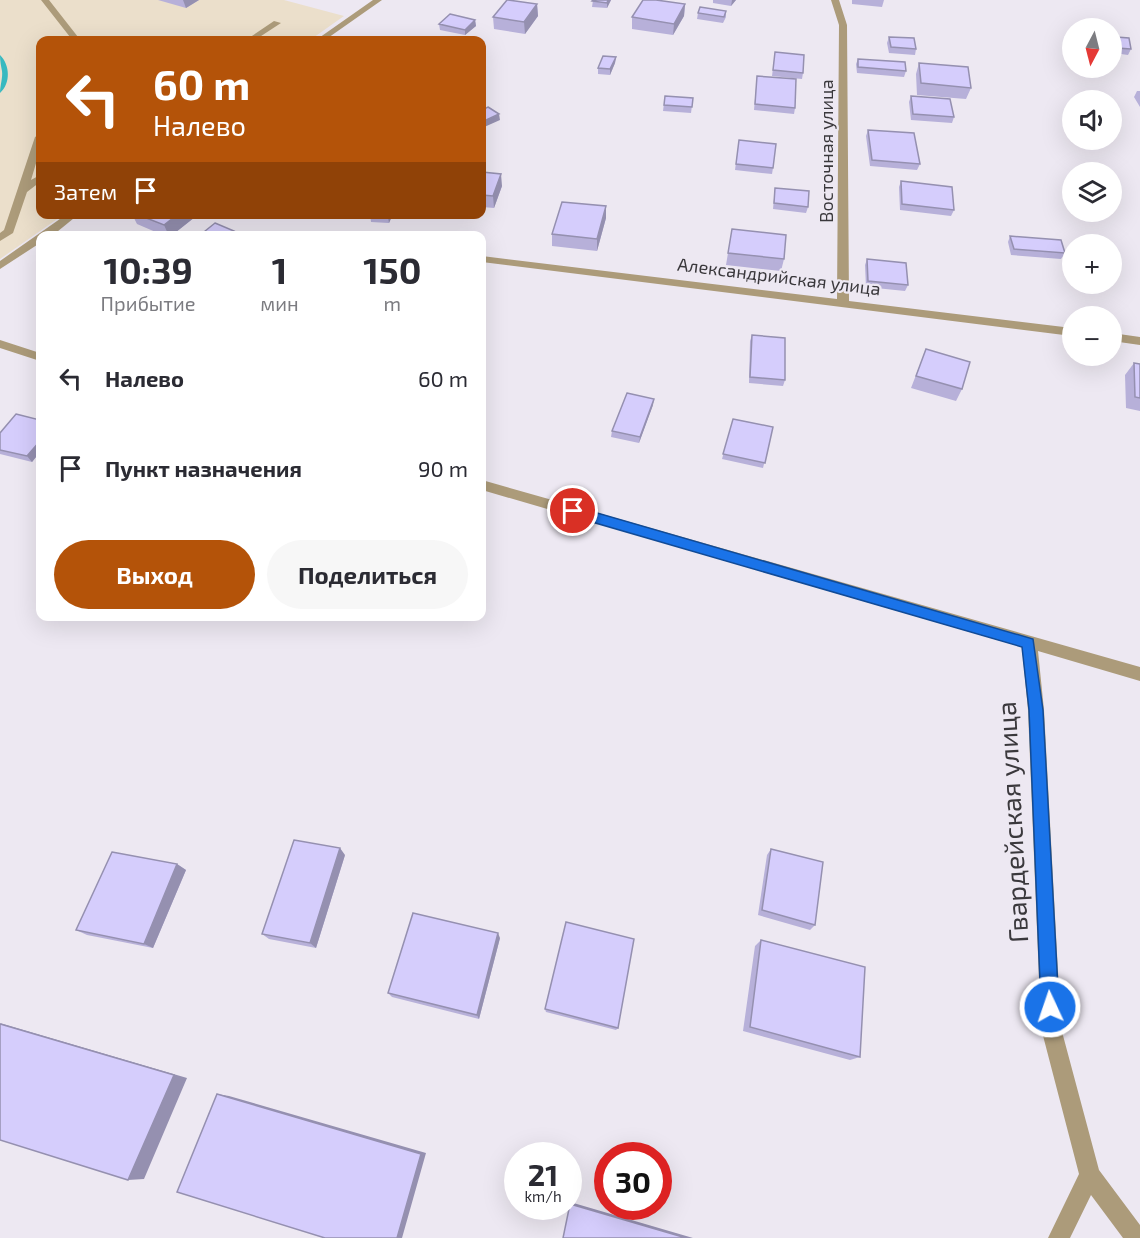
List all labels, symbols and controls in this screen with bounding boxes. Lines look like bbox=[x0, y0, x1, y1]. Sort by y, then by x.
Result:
north arrow bbox=[1062, 18, 1122, 78]
map controls bbox=[1062, 18, 1122, 366]
text: 60 m bbox=[153, 58, 250, 108]
icon: left bbox=[54, 60, 132, 138]
street label: Восточная улица bbox=[815, 79, 837, 223]
button: sound bbox=[1062, 90, 1122, 150]
text: Налево bbox=[153, 109, 246, 141]
button: layers bbox=[1062, 162, 1122, 222]
icon: arrive bbox=[129, 174, 162, 207]
text: Затем bbox=[54, 178, 117, 204]
button: + bbox=[1062, 234, 1122, 294]
text: 10:39 bbox=[104, 248, 193, 291]
text: 1 bbox=[272, 248, 287, 291]
text: 150 bbox=[363, 248, 421, 291]
street label: Александрийская улица bbox=[676, 253, 882, 299]
text: Прибытие bbox=[101, 291, 196, 315]
text: мин bbox=[260, 291, 299, 315]
text: m bbox=[384, 291, 401, 315]
button: − bbox=[1062, 306, 1122, 366]
icon: left bbox=[54, 362, 87, 395]
text: Налево bbox=[105, 365, 184, 391]
text: 60 m bbox=[418, 365, 468, 391]
icon: arrive bbox=[54, 452, 87, 485]
text: Пункт назначения bbox=[105, 455, 302, 481]
text: 90 m bbox=[418, 455, 468, 481]
pin bbox=[547, 485, 598, 536]
icon: arrive bbox=[556, 494, 589, 527]
button: Выход bbox=[54, 540, 255, 609]
button: Поделиться bbox=[267, 540, 468, 609]
street label: Гвардейская улица bbox=[989, 700, 1034, 944]
position arrow bbox=[1018, 975, 1082, 1039]
speed limit sign: 30 bbox=[594, 1142, 672, 1220]
text: 21 bbox=[528, 1156, 558, 1192]
text: km/h bbox=[524, 1187, 562, 1205]

